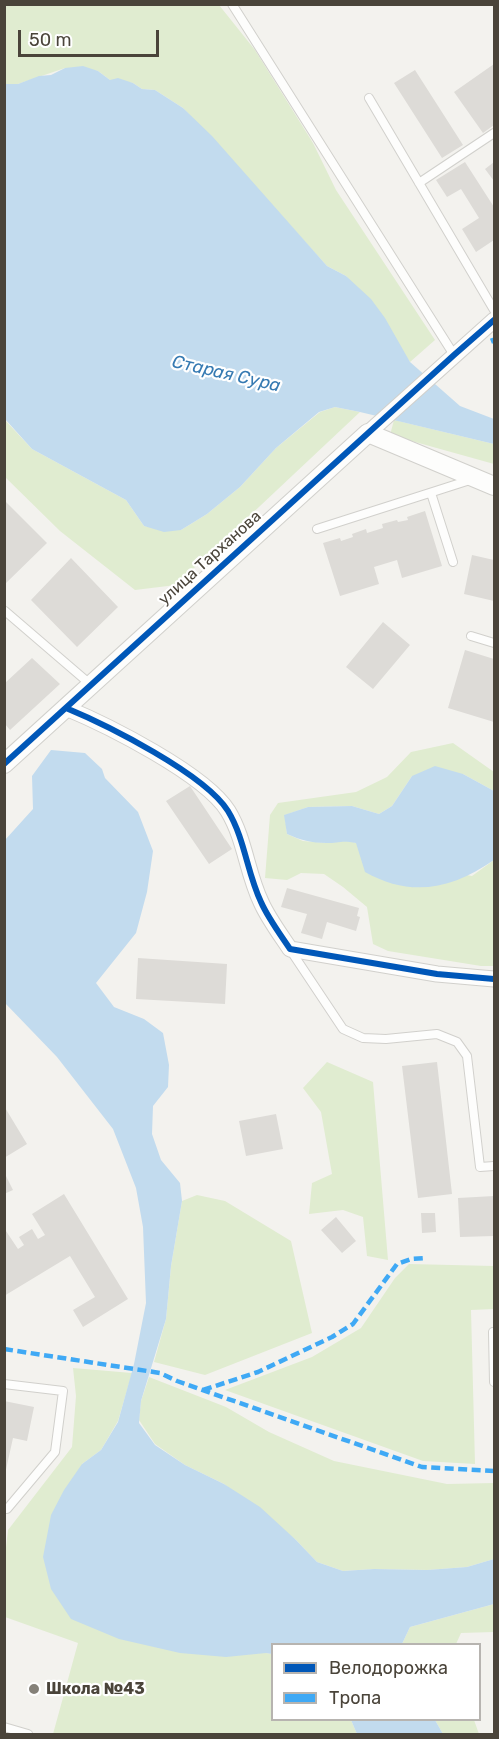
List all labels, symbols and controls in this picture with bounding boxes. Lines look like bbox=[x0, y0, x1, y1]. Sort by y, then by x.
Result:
scale bar bbox=[21, 18, 162, 56]
text: 50 m bbox=[29, 29, 72, 51]
water label: Старая Сура bbox=[170, 351, 282, 397]
street label: улица Тарханова bbox=[155, 507, 265, 609]
legend bbox=[271, 1643, 481, 1721]
text: Велодорожка bbox=[329, 1657, 448, 1679]
place label: Школа №43 bbox=[46, 1679, 145, 1699]
marker: Школа №43 bbox=[27, 1682, 41, 1696]
text: Тропа bbox=[329, 1687, 381, 1709]

